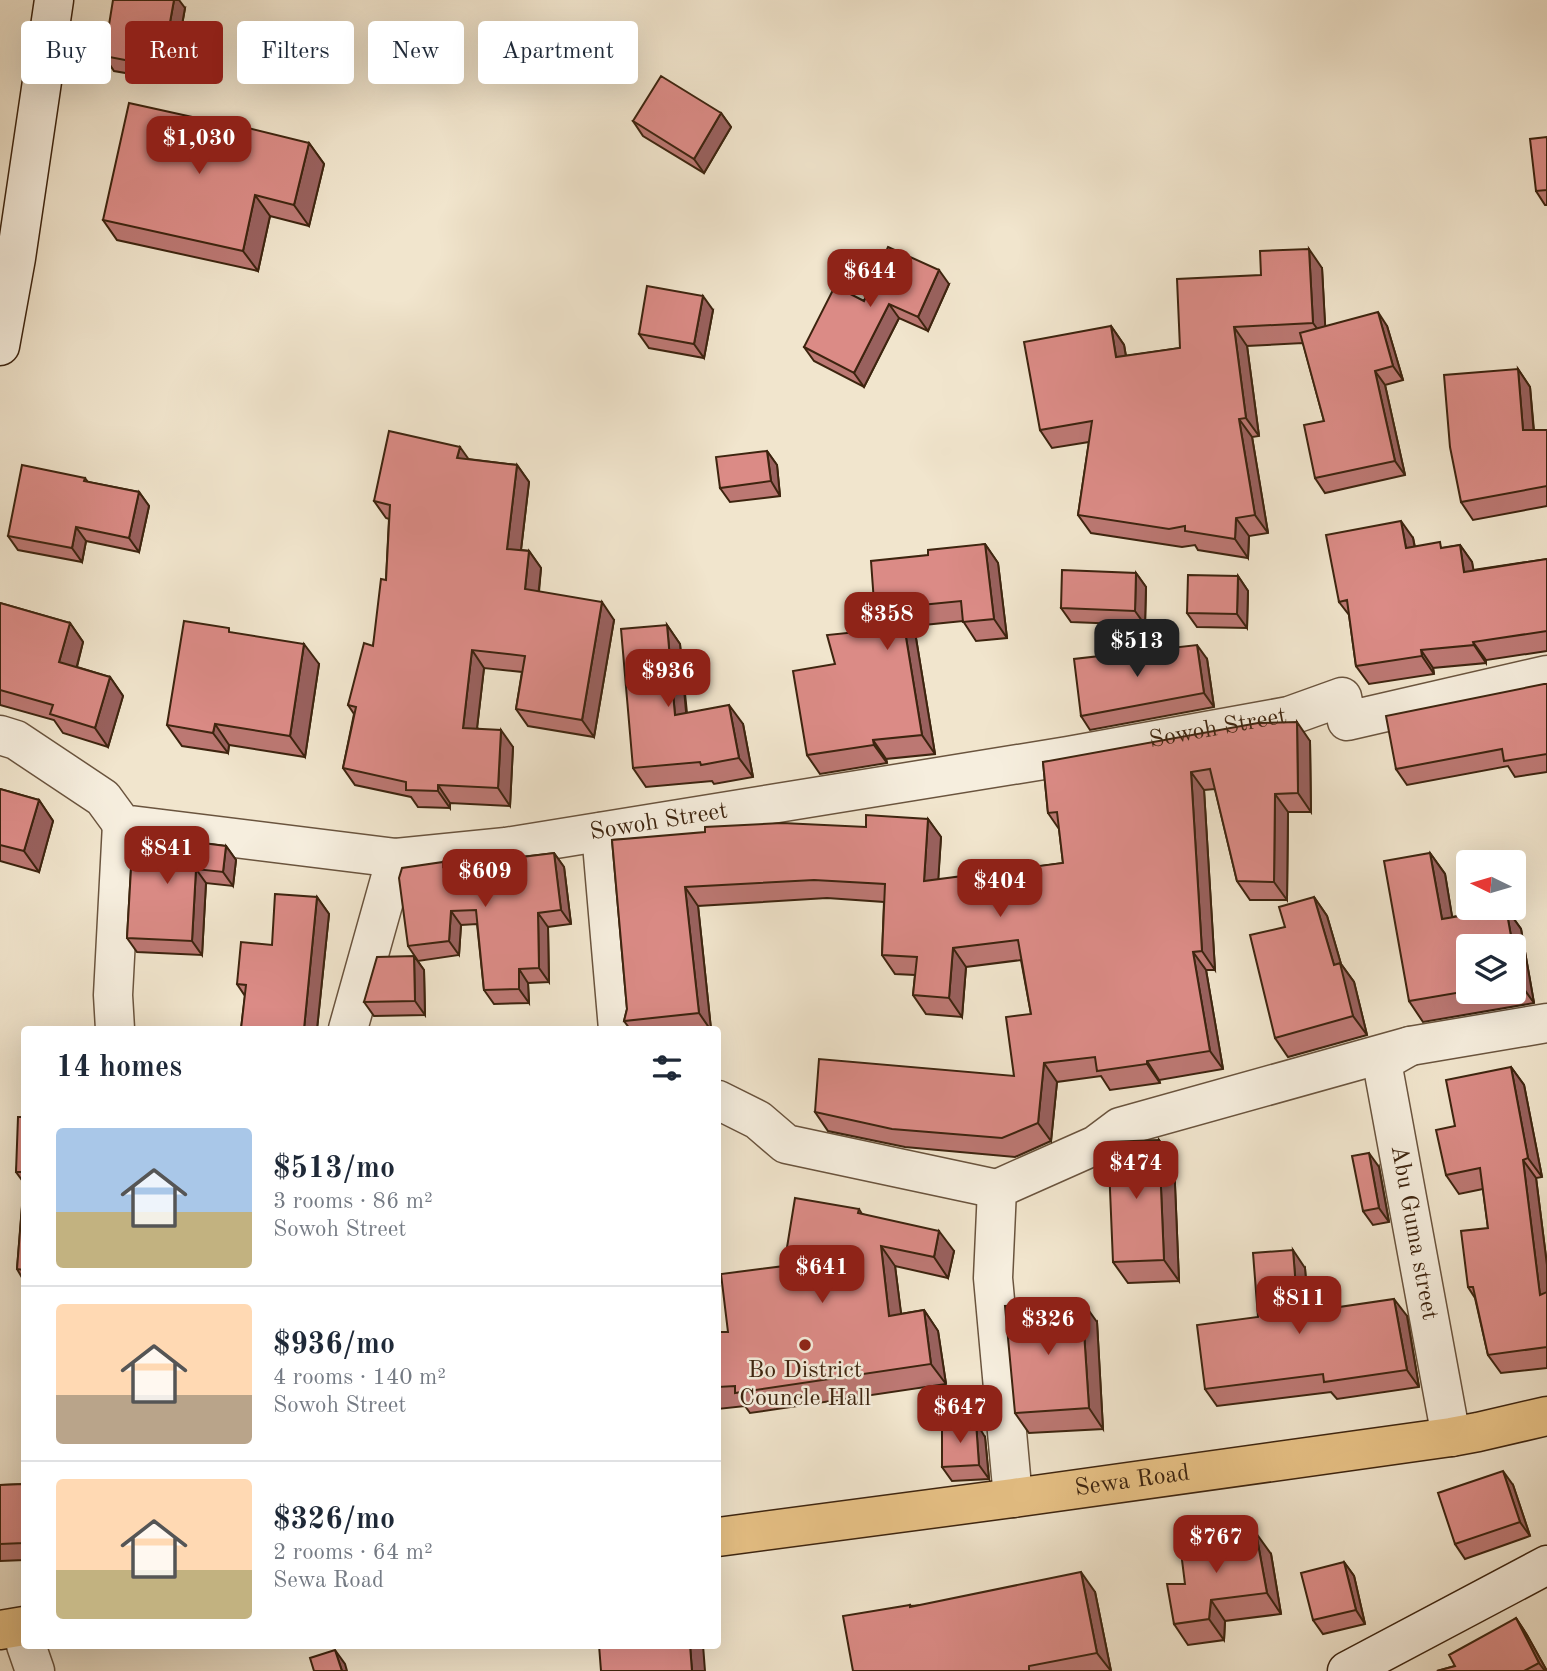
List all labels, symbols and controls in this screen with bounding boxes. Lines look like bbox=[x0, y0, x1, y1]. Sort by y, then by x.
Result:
chip: Buy bbox=[21, 21, 111, 84]
chip: Rent bbox=[125, 21, 223, 84]
chip: Filters bbox=[237, 21, 354, 84]
chip: New bbox=[368, 21, 464, 84]
chip: Apartment bbox=[478, 21, 638, 84]
pin: $1,030 bbox=[142, 116, 256, 176]
text: $1,030 bbox=[162, 127, 236, 150]
pin: $644 bbox=[829, 250, 911, 309]
text: $644 bbox=[843, 260, 897, 283]
pin: $358 bbox=[846, 592, 928, 652]
text: $358 bbox=[860, 603, 914, 626]
pin: $513 bbox=[1096, 620, 1178, 679]
text: $513 bbox=[1110, 630, 1164, 653]
pin: $936 bbox=[627, 650, 709, 709]
text: $936 bbox=[641, 660, 695, 683]
street label: Sowoh Street bbox=[1147, 705, 1289, 753]
street label: Sowoh Street bbox=[588, 799, 729, 845]
pin: $841 bbox=[126, 826, 208, 886]
text: $841 bbox=[140, 837, 194, 860]
pin: $609 bbox=[444, 850, 526, 909]
north arrow bbox=[1456, 850, 1526, 920]
map controls bbox=[1456, 850, 1526, 1004]
text: $609 bbox=[458, 860, 512, 883]
pin: $404 bbox=[959, 860, 1041, 919]
text: $404 bbox=[973, 870, 1027, 893]
button: layers bbox=[1456, 934, 1526, 1004]
icon: filters bbox=[648, 1049, 686, 1087]
text: 14 homes bbox=[56, 1053, 182, 1083]
pin: $474 bbox=[1095, 1142, 1177, 1201]
street label: Abu Guma street bbox=[1386, 1144, 1441, 1322]
text: $474 bbox=[1109, 1152, 1163, 1175]
text: $513/mo bbox=[273, 1154, 395, 1184]
icon: home bbox=[112, 1156, 196, 1240]
text: 3 rooms · 86 m² bbox=[273, 1190, 433, 1213]
text: Sowoh Street bbox=[273, 1218, 406, 1241]
pin: $641 bbox=[781, 1246, 863, 1305]
text: $641 bbox=[795, 1256, 849, 1279]
pin: $811 bbox=[1258, 1276, 1340, 1336]
text: $811 bbox=[1272, 1287, 1326, 1310]
pin: $326 bbox=[1007, 1298, 1089, 1357]
text: $326 bbox=[1021, 1308, 1075, 1331]
text: $936/mo bbox=[273, 1330, 395, 1360]
icon: home bbox=[112, 1332, 196, 1416]
marker: Bo District Councle Hall bbox=[797, 1337, 813, 1353]
place label: Bo District Councle Hall bbox=[739, 1359, 871, 1411]
text: 4 rooms · 140 m² bbox=[273, 1366, 446, 1389]
pin: $647 bbox=[919, 1386, 1001, 1445]
text: Sowoh Street bbox=[273, 1394, 406, 1417]
text: $647 bbox=[933, 1396, 987, 1419]
street label: Sewa Road bbox=[1073, 1462, 1191, 1501]
text: $326/mo bbox=[273, 1505, 395, 1535]
icon: home bbox=[112, 1507, 196, 1591]
pin: $767 bbox=[1175, 1516, 1257, 1575]
text: $767 bbox=[1189, 1526, 1243, 1549]
text: 2 rooms · 64 m² bbox=[273, 1541, 433, 1564]
text: Sewa Road bbox=[273, 1569, 384, 1592]

